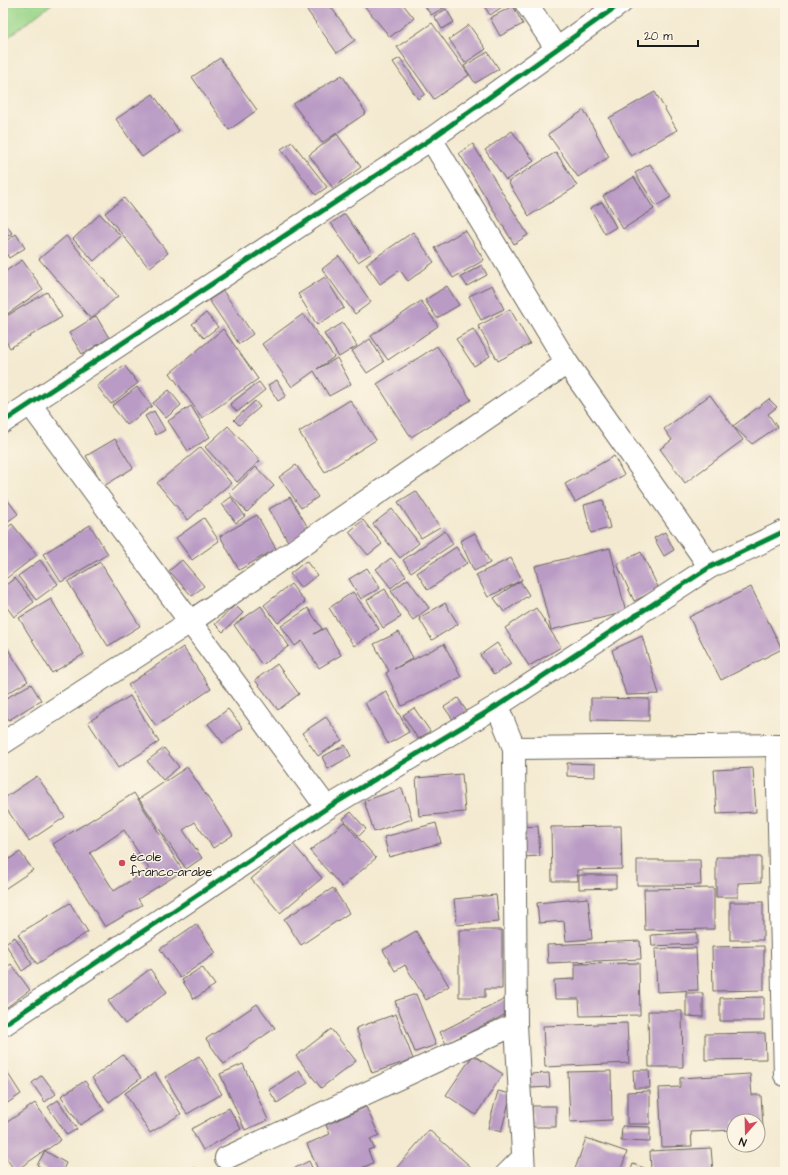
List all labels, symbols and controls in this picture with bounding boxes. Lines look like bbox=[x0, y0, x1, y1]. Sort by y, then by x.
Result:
scale bar bbox=[638, 22, 698, 48]
text: 20 m bbox=[644, 28, 673, 45]
place label: école franco-arabe bbox=[130, 848, 212, 881]
marker: école franco-arabe bbox=[117, 858, 127, 868]
north arrow bbox=[726, 1113, 766, 1153]
text: N bbox=[737, 1134, 749, 1150]

